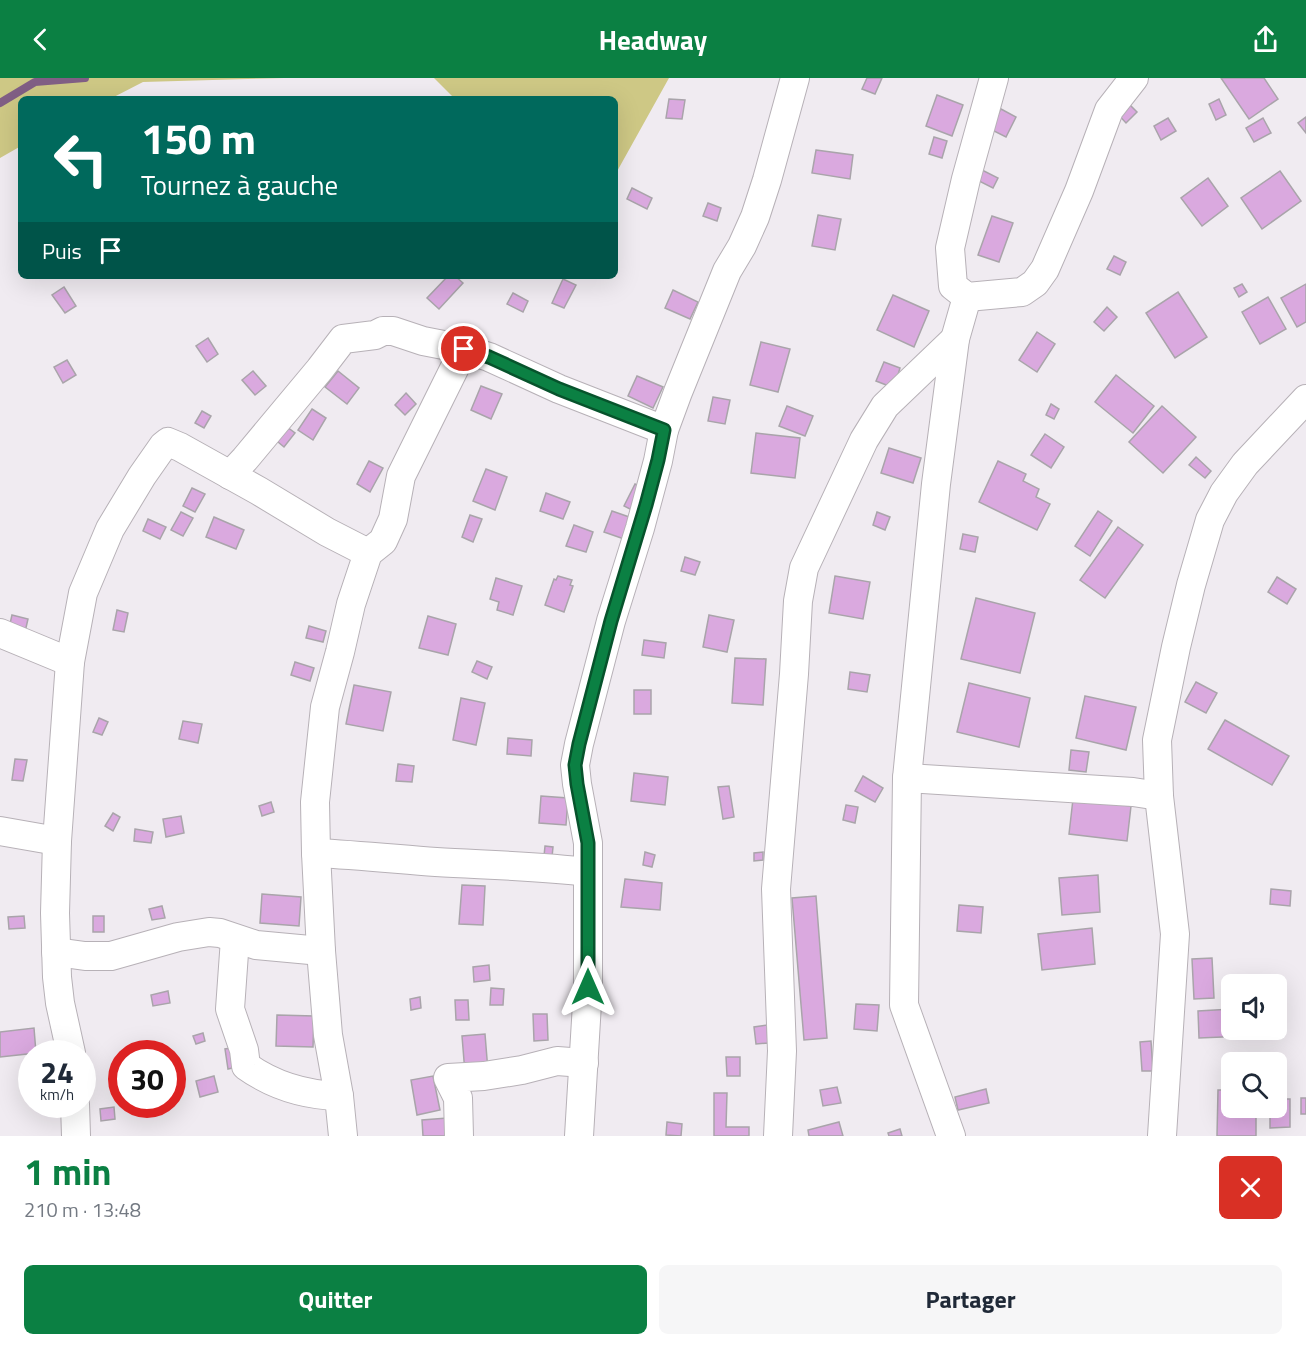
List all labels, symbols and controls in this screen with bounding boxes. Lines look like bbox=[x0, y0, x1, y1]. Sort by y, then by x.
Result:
text: Headway bbox=[599, 19, 707, 60]
icon: back bbox=[24, 23, 57, 56]
icon: share bbox=[1249, 23, 1282, 56]
text: 150 m bbox=[141, 106, 256, 170]
icon: left bbox=[42, 120, 120, 198]
text: Tournez à gauche bbox=[141, 164, 338, 205]
text: Puis bbox=[42, 234, 82, 268]
icon: arrive bbox=[94, 234, 127, 267]
pin bbox=[438, 323, 489, 374]
icon: arrive bbox=[447, 332, 480, 365]
position arrow bbox=[556, 955, 620, 1019]
map controls bbox=[1221, 974, 1287, 1118]
button: sound bbox=[1221, 974, 1287, 1040]
speed limit sign: 30 bbox=[108, 1040, 186, 1118]
text: 24 bbox=[40, 1049, 74, 1095]
button: search bbox=[1221, 1052, 1287, 1118]
text: km/h bbox=[40, 1083, 74, 1106]
text: 1 min bbox=[24, 1144, 111, 1199]
button: close bbox=[1219, 1156, 1282, 1219]
text: 210 m · 13:48 bbox=[24, 1194, 141, 1225]
button: Quitter bbox=[24, 1265, 647, 1334]
button: Partager bbox=[659, 1265, 1282, 1334]

